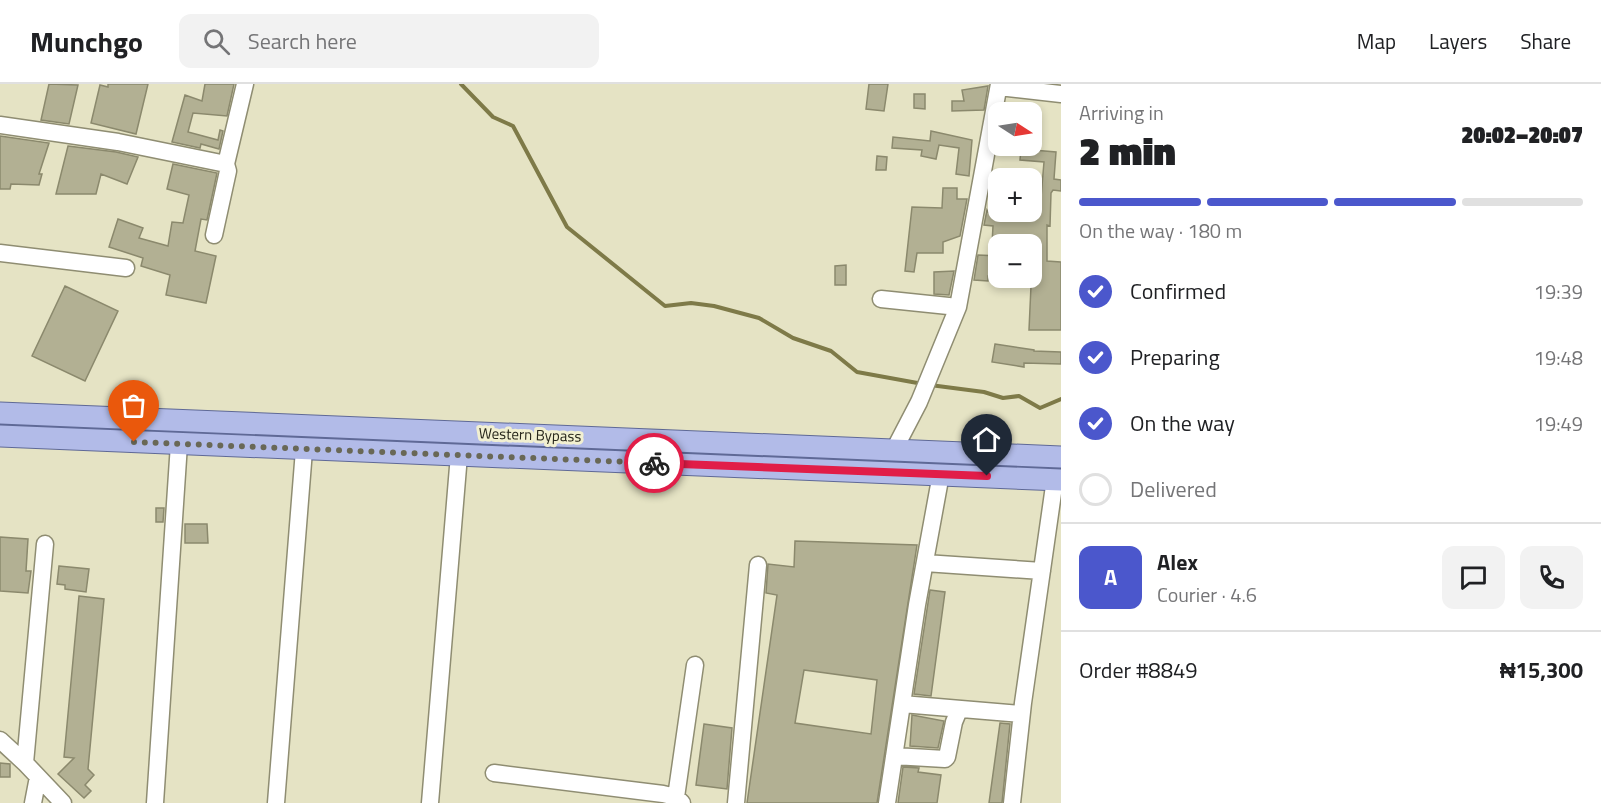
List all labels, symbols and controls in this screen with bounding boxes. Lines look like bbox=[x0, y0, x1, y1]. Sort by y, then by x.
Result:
search box bbox=[179, 14, 599, 68]
text: Munchgo bbox=[30, 20, 143, 63]
text: Search here bbox=[248, 24, 357, 58]
icon: search bbox=[200, 25, 233, 58]
text: Map bbox=[1357, 25, 1396, 57]
text: Layers bbox=[1429, 25, 1487, 57]
text: Share bbox=[1520, 25, 1571, 57]
text: Arriving in bbox=[1079, 97, 1164, 128]
north arrow bbox=[988, 102, 1042, 156]
map controls bbox=[988, 102, 1042, 288]
text: 20:02–20:07 bbox=[1461, 118, 1583, 152]
text: 2 min bbox=[1079, 121, 1176, 180]
button: + bbox=[988, 168, 1042, 222]
text: On the way · 180 m bbox=[1079, 215, 1242, 246]
button: − bbox=[988, 234, 1042, 288]
text: Confirmed bbox=[1130, 274, 1226, 308]
icon: check bbox=[1079, 275, 1112, 308]
text: 19:39 bbox=[1534, 276, 1583, 307]
text: Preparing bbox=[1130, 340, 1220, 374]
icon: check bbox=[1079, 341, 1112, 374]
text: 19:48 bbox=[1534, 342, 1583, 373]
pin bbox=[108, 380, 159, 442]
icon: bag bbox=[117, 389, 150, 422]
text: On the way bbox=[1130, 406, 1235, 440]
icon: check bbox=[1079, 407, 1112, 440]
text: 19:49 bbox=[1534, 408, 1583, 439]
pin bbox=[961, 414, 1012, 476]
street label: Western Bypass bbox=[478, 421, 582, 448]
icon: home bbox=[970, 423, 1003, 456]
courier bbox=[624, 433, 684, 493]
icon: bike bbox=[638, 447, 671, 480]
text: Delivered bbox=[1130, 472, 1217, 506]
text: Alex bbox=[1157, 545, 1198, 579]
button: chat bbox=[1442, 546, 1505, 609]
button: phone bbox=[1520, 546, 1583, 609]
text: A bbox=[1104, 560, 1117, 594]
text: Courier · 4.6 bbox=[1157, 579, 1257, 610]
text: Order #8849 bbox=[1079, 653, 1198, 687]
text: ₦15,300 bbox=[1500, 653, 1583, 687]

